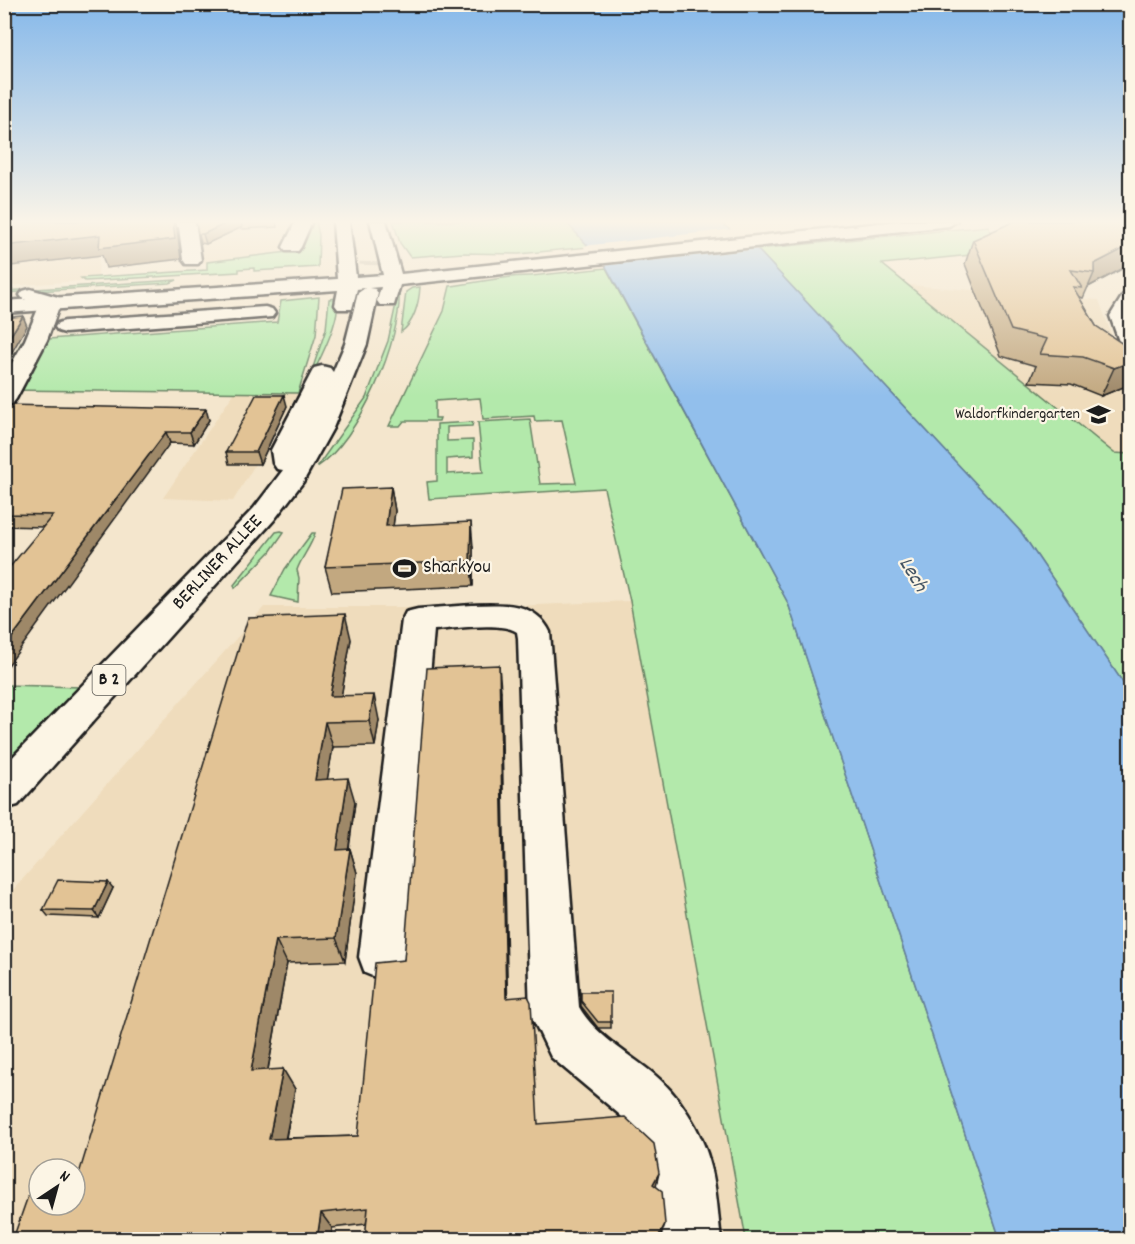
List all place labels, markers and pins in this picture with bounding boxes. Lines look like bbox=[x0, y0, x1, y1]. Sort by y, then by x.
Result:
school or university icon: Waldorfkindergarten bbox=[1085, 401, 1111, 427]
place label: Waldorfkindergarten bbox=[955, 403, 1080, 426]
place label: SharkYou bbox=[423, 554, 491, 582]
sports icon: SharkYou bbox=[392, 555, 418, 581]

